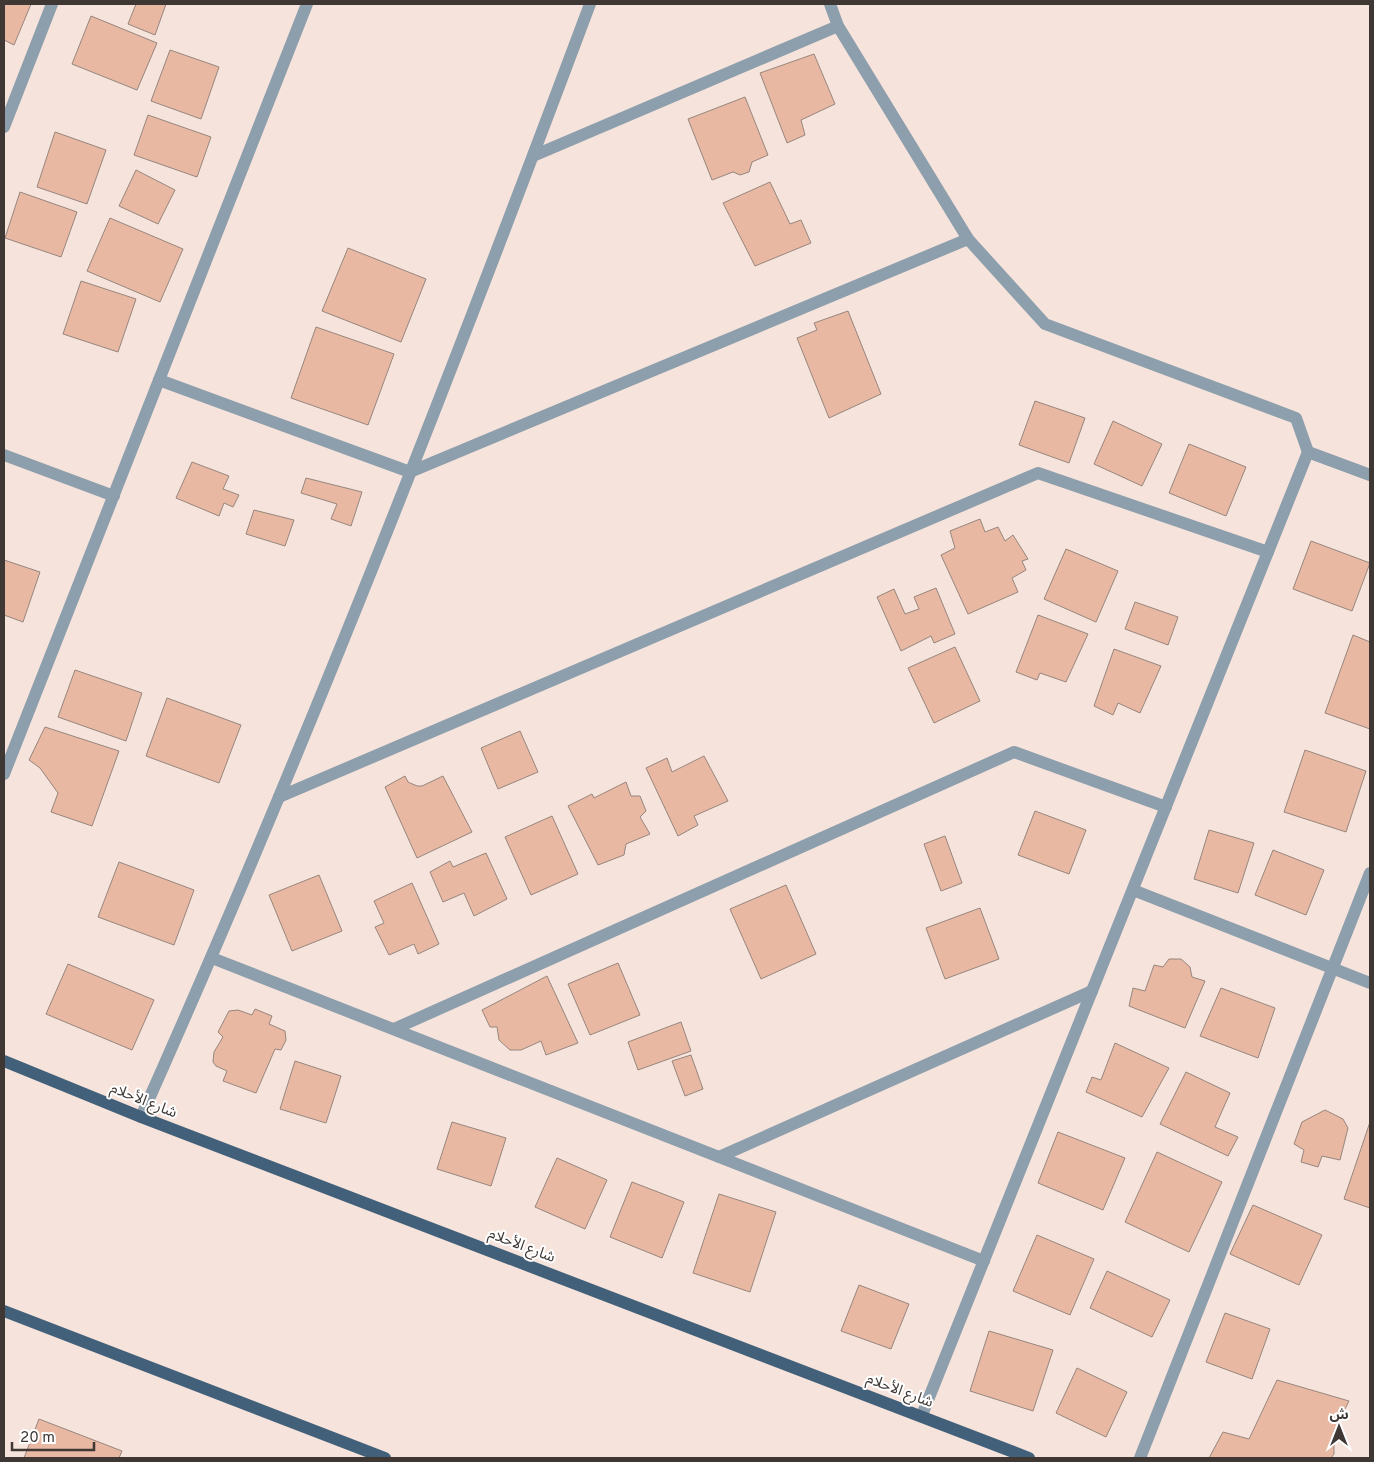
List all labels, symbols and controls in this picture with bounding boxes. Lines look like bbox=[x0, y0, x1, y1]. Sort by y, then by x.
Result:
street label: شارع الأحلام bbox=[107, 1079, 180, 1124]
street label: شارع الأحلام bbox=[485, 1225, 558, 1269]
street label: شارع الأحلام bbox=[863, 1370, 936, 1414]
north arrow bbox=[1314, 1402, 1364, 1452]
text: ش bbox=[1329, 1407, 1349, 1424]
scale bar bbox=[12, 1420, 95, 1452]
text: 20 m bbox=[20, 1429, 55, 1448]

